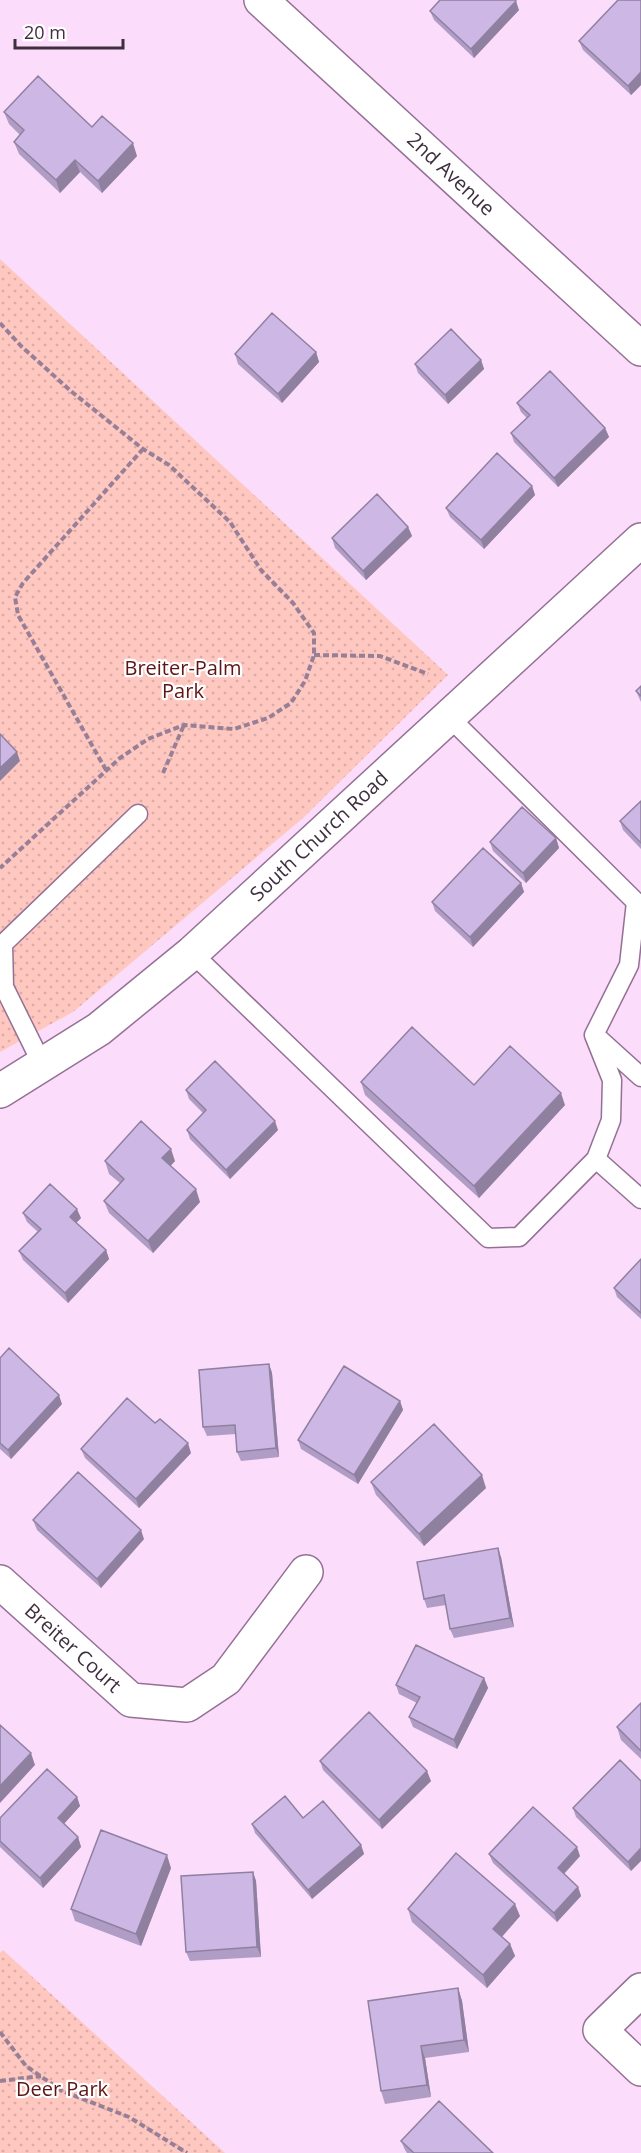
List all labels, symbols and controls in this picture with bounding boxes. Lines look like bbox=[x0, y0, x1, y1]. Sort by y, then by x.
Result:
scale bar bbox=[15, 12, 123, 50]
text: 20 m bbox=[24, 20, 66, 44]
street label: 2nd Avenue bbox=[402, 126, 501, 221]
park label: Breiter-Palm Park bbox=[124, 654, 242, 704]
street label: South Church Road bbox=[244, 764, 394, 907]
street label: Breiter Court bbox=[19, 1597, 127, 1698]
park label: Deer Park bbox=[16, 2075, 109, 2102]

